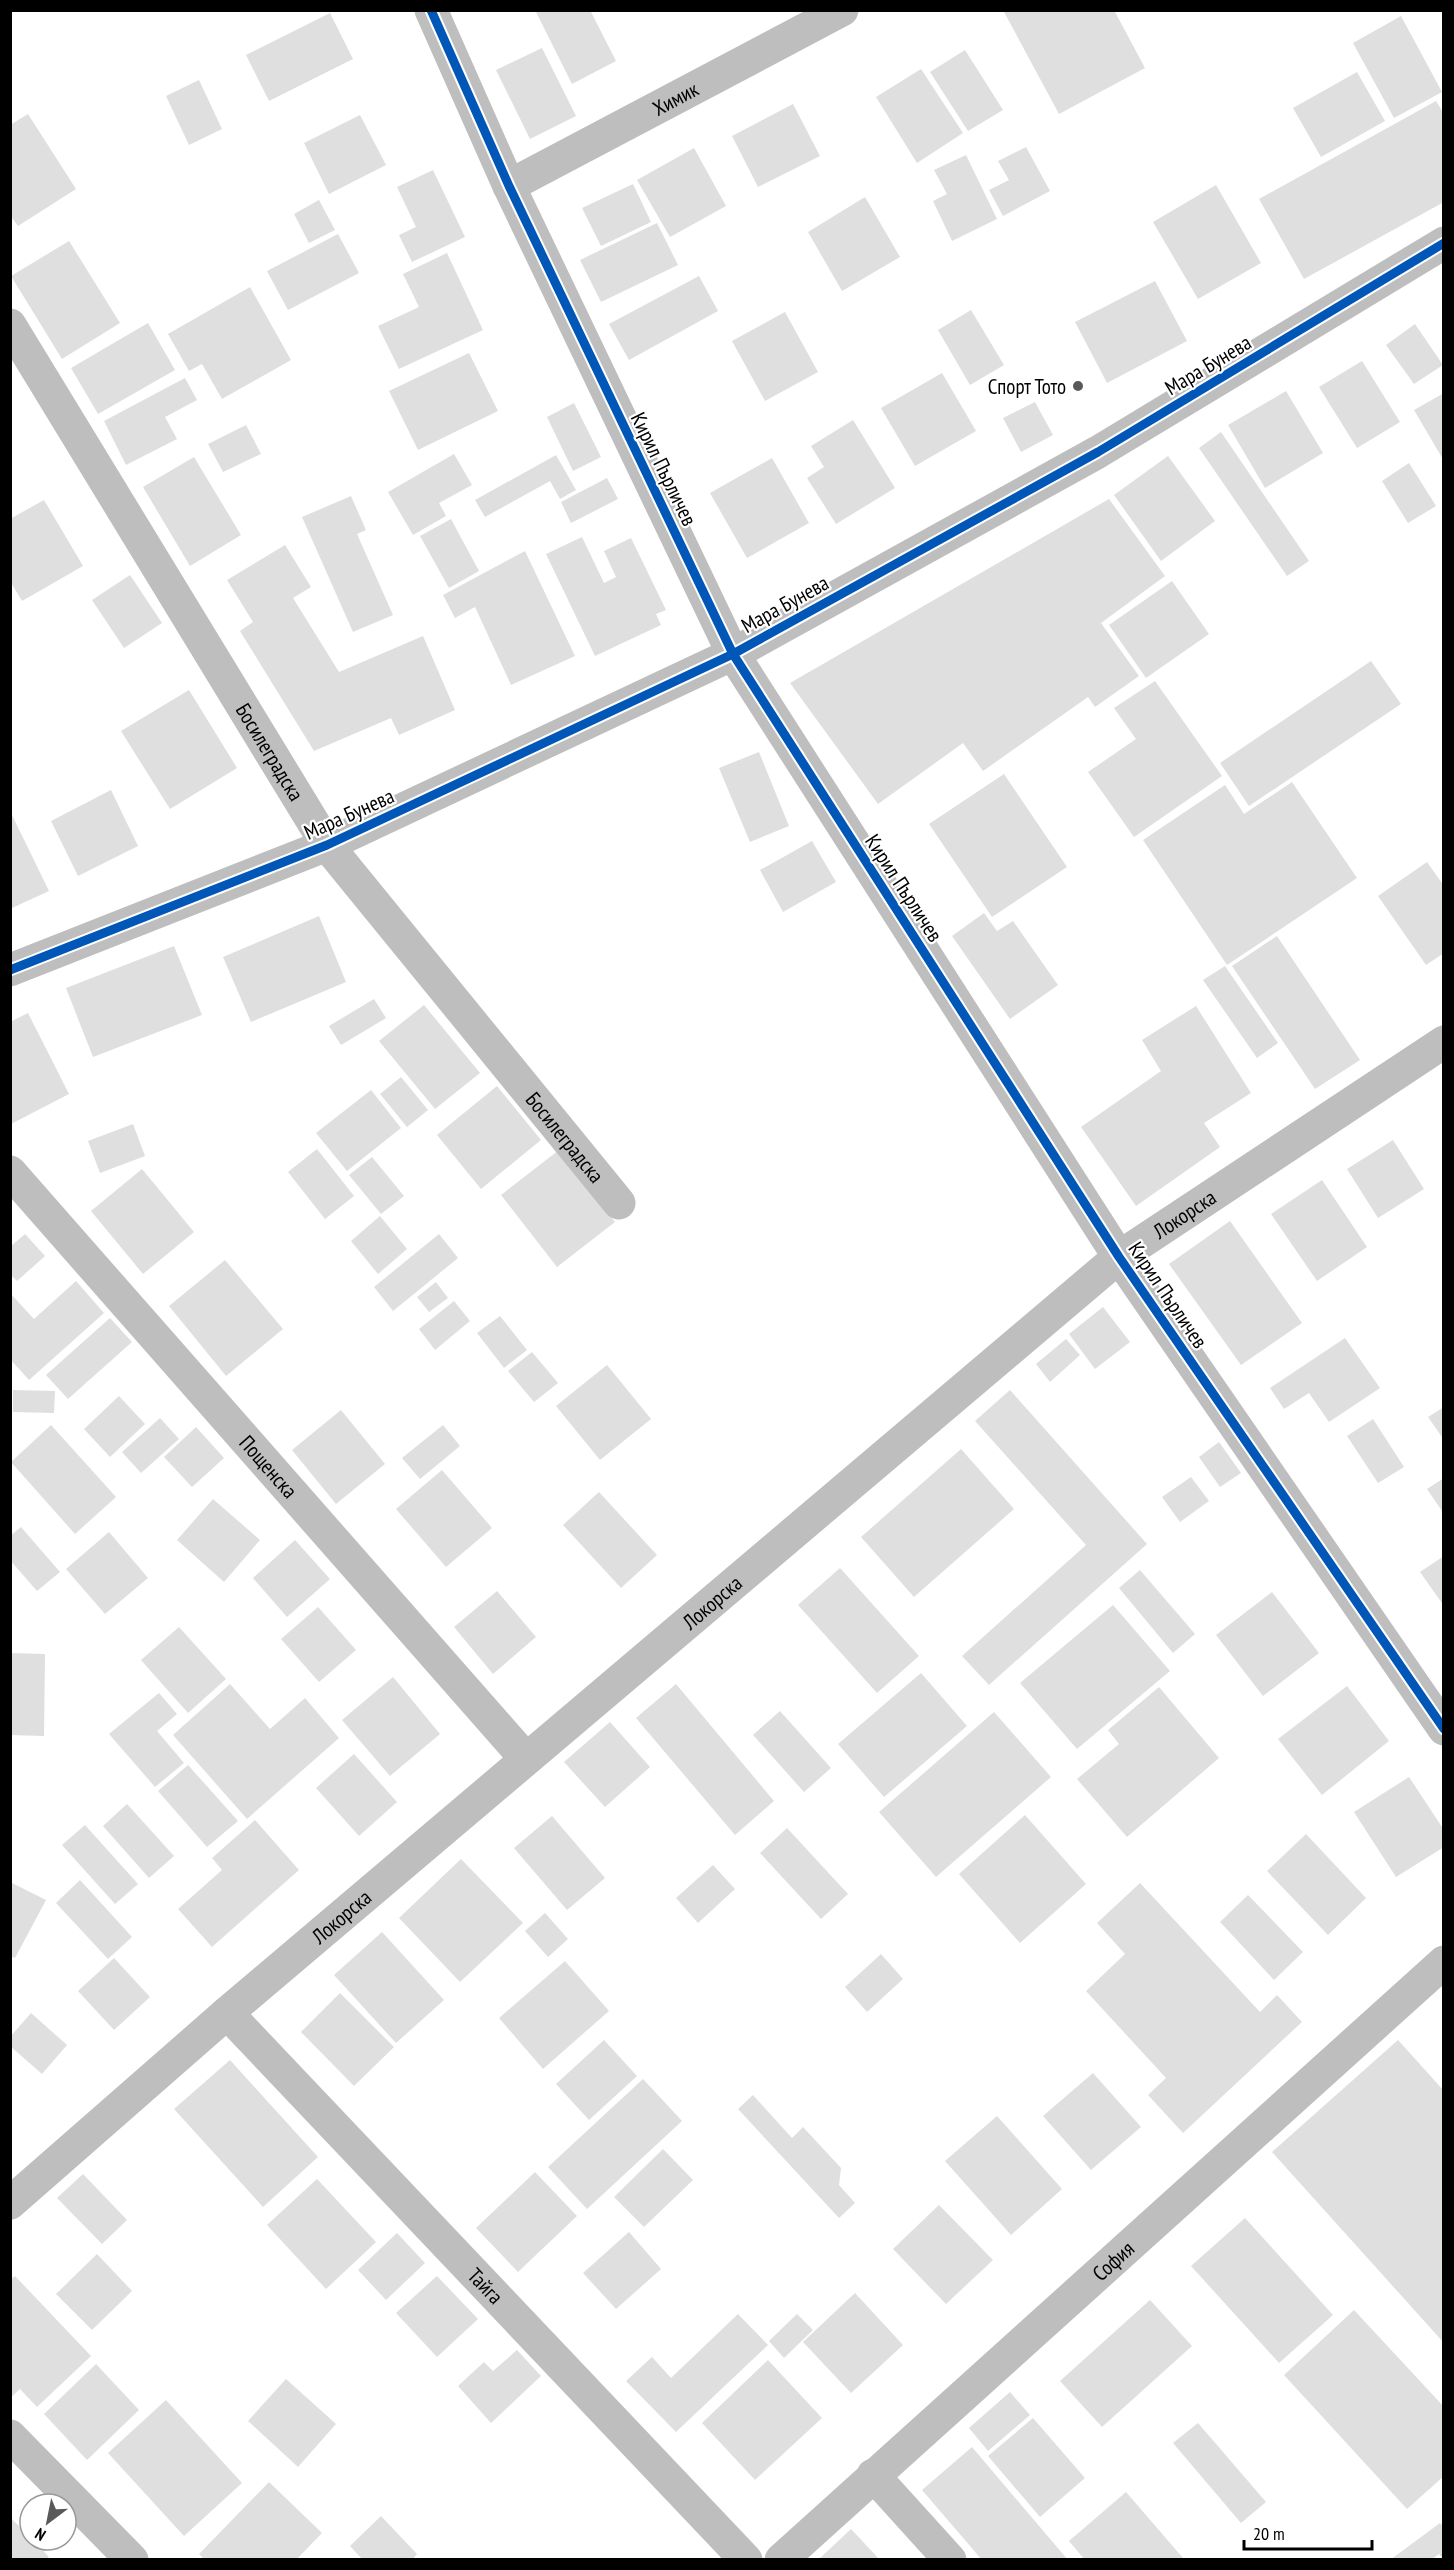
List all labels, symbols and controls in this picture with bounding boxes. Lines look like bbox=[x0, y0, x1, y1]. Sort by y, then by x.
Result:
street label: Химик bbox=[648, 75, 703, 121]
street label: Мара Бунева bbox=[1160, 329, 1256, 401]
place label: Спорт Тото bbox=[988, 373, 1066, 400]
marker: Спорт Тото bbox=[1071, 379, 1085, 393]
street label: Кирил Пърличев bbox=[625, 408, 703, 530]
street label: Мара Бунева bbox=[737, 569, 833, 639]
street label: Босилеградска bbox=[230, 698, 310, 806]
street label: Мара Бунева bbox=[300, 782, 398, 846]
street label: Кирил Пърличев bbox=[859, 829, 949, 947]
street label: Босилеградска bbox=[520, 1086, 610, 1188]
street label: Локорска bbox=[1147, 1183, 1221, 1245]
street label: Кирил Пърличев bbox=[1122, 1237, 1214, 1353]
street label: Пощенска bbox=[234, 1429, 304, 1503]
street label: Локорска bbox=[676, 1569, 747, 1636]
street label: Локорска bbox=[305, 1883, 376, 1950]
street label: София bbox=[1086, 2235, 1139, 2286]
street label: Тайга bbox=[462, 2262, 509, 2309]
north arrow bbox=[18, 2492, 78, 2552]
scale bar bbox=[1244, 2513, 1372, 2551]
text: 20 m bbox=[1253, 2522, 1285, 2545]
text: N bbox=[31, 2524, 49, 2545]

